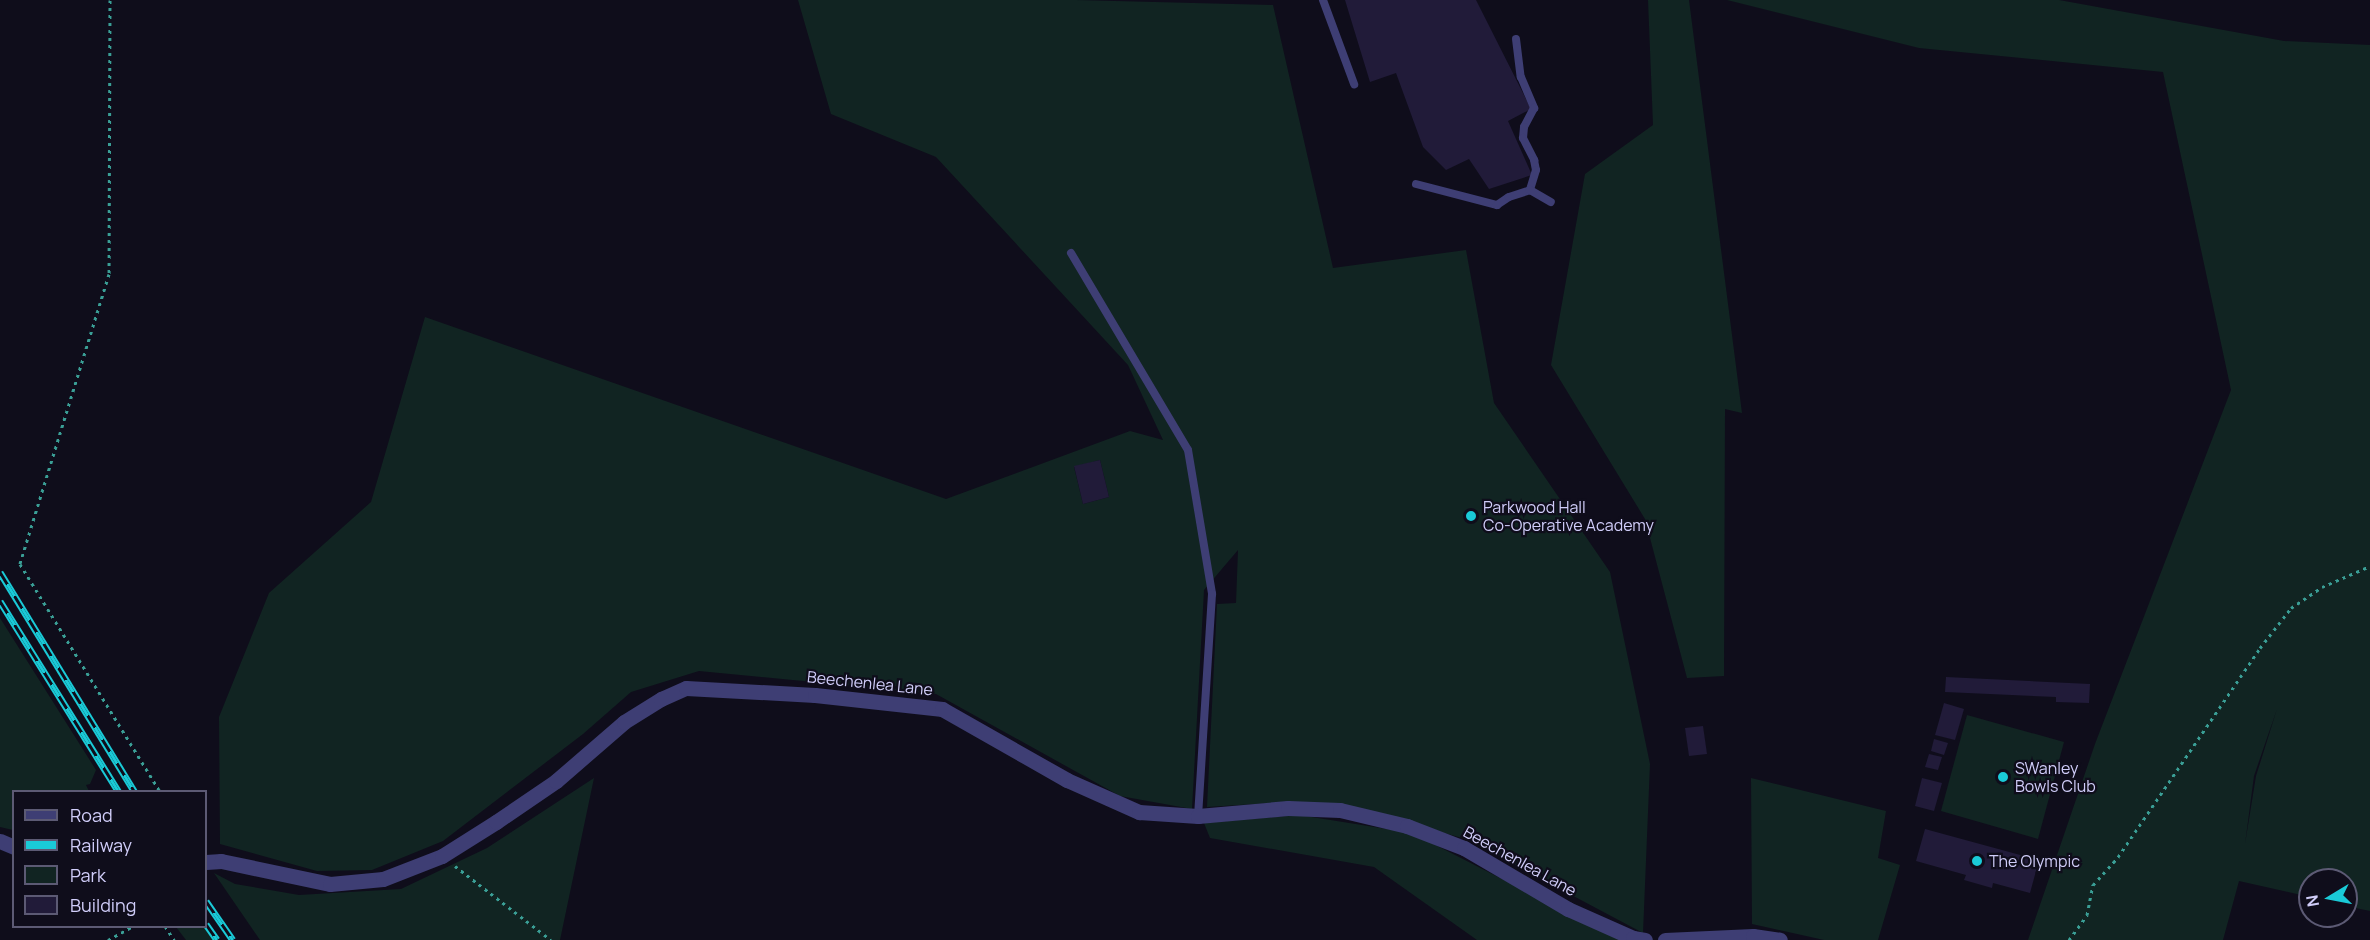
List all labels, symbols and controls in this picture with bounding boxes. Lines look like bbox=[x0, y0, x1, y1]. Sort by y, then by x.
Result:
place label: Parkwood Hall Co-Operative Academy bbox=[1483, 497, 1654, 535]
marker: Parkwood Hall Co-Operative Academy bbox=[1464, 509, 1478, 523]
street label: Beechenlea Lane bbox=[806, 667, 934, 699]
place label: SWanley Bowls Club bbox=[2015, 758, 2096, 796]
marker: SWanley Bowls Club bbox=[1996, 770, 2010, 784]
legend bbox=[12, 790, 207, 928]
text: Road bbox=[70, 803, 113, 827]
street label: Beechenlea Lane bbox=[1460, 822, 1580, 900]
text: Railway bbox=[70, 833, 132, 857]
place label: The Olympic bbox=[1989, 851, 2080, 871]
marker: The Olympic bbox=[1970, 854, 1984, 868]
text: Park bbox=[70, 863, 106, 887]
north arrow bbox=[2298, 868, 2358, 928]
text: Building bbox=[70, 893, 136, 917]
text: N bbox=[2300, 893, 2324, 908]

